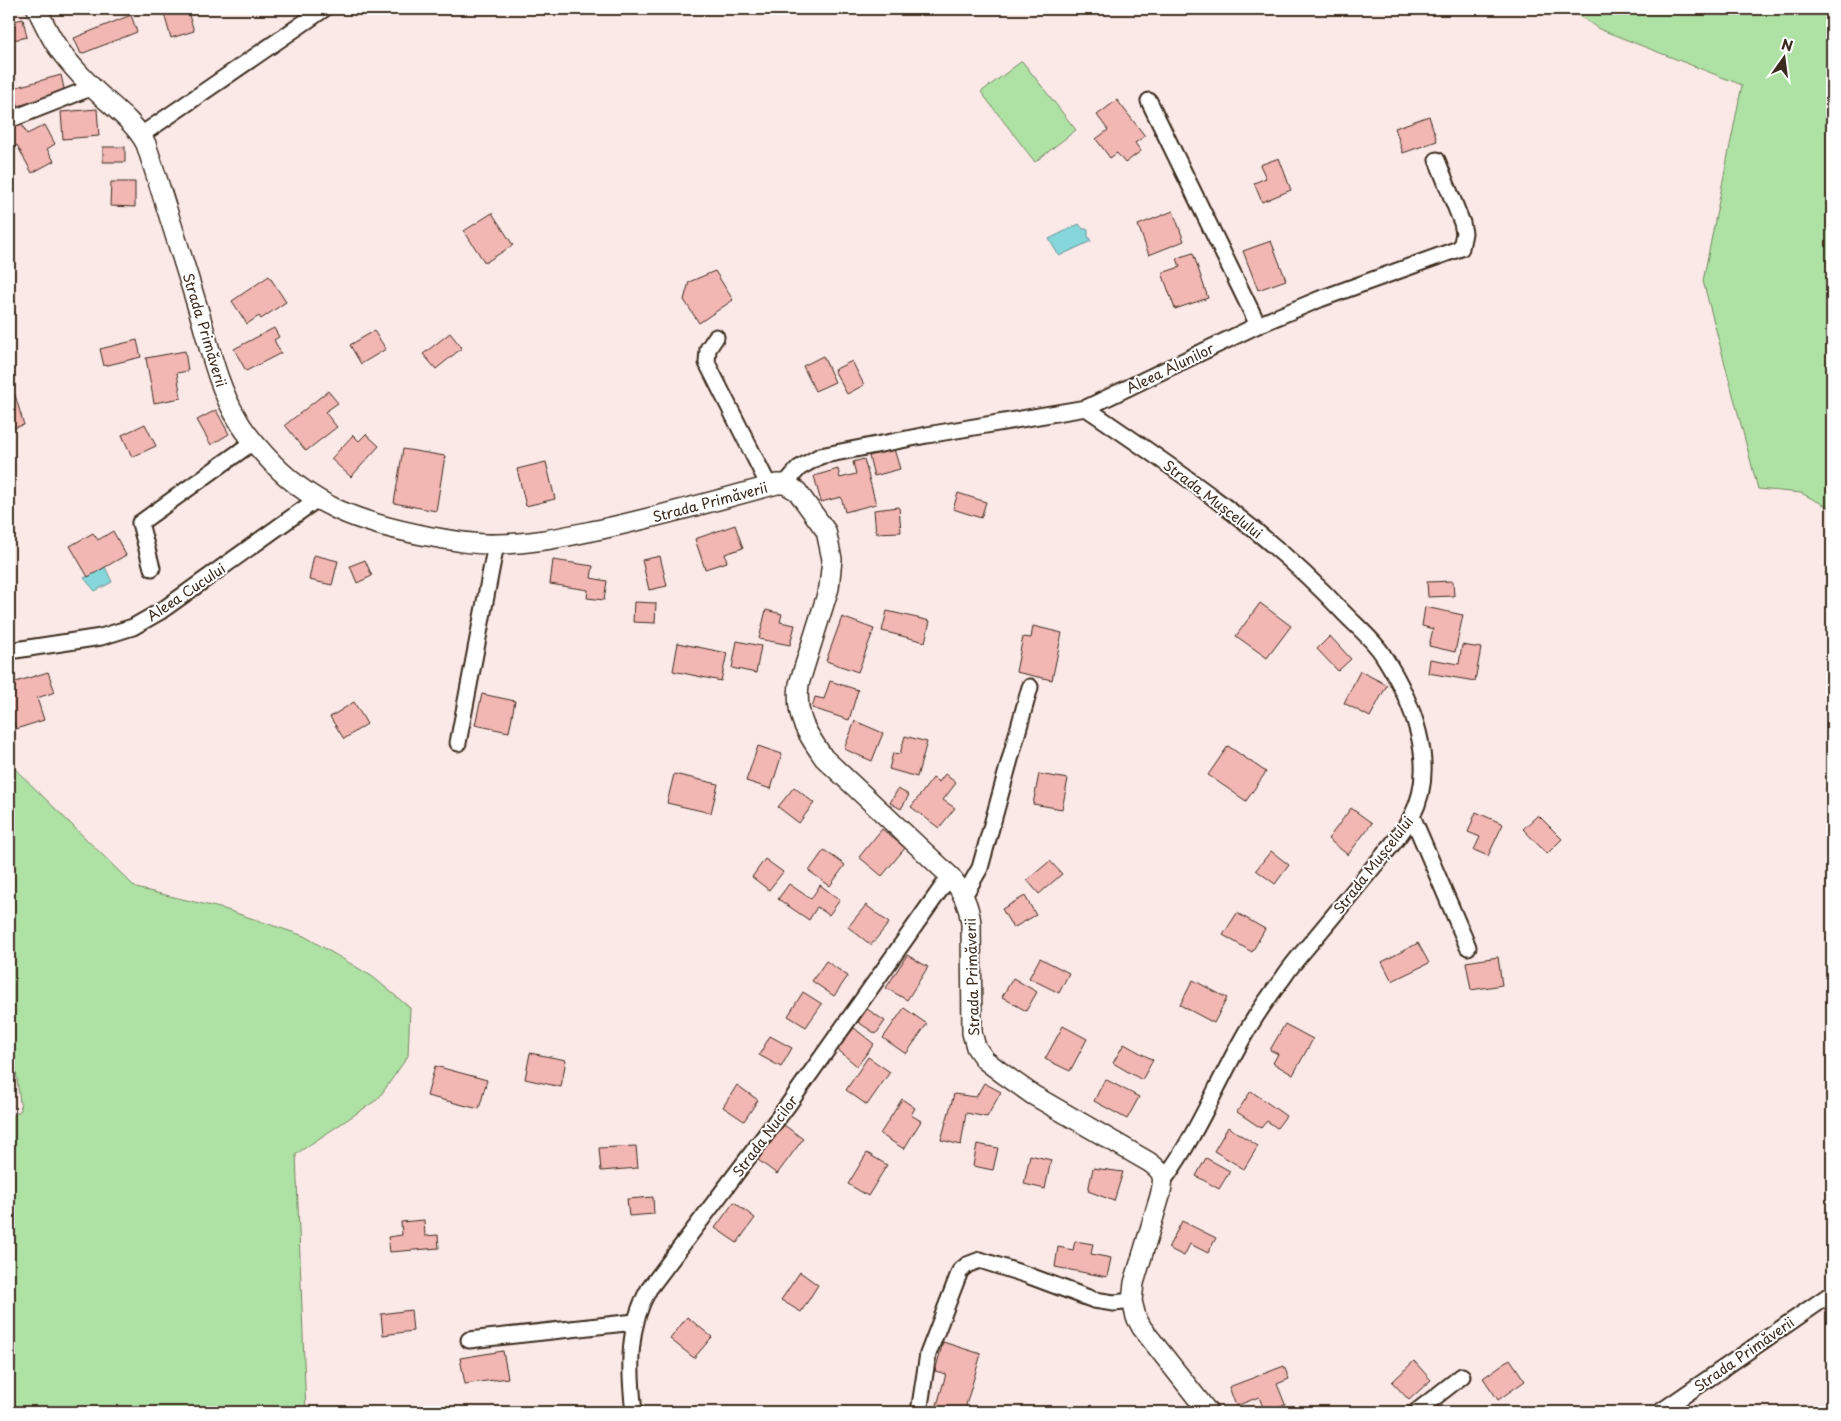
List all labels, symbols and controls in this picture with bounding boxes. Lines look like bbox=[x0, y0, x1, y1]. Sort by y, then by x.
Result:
north arrow bbox=[1758, 32, 1808, 82]
text: N bbox=[1779, 33, 1795, 56]
street label: Strada Primăverii bbox=[178, 270, 232, 390]
street label: Aleea Alunilor bbox=[1122, 337, 1218, 398]
street label: Strada Mușcelului bbox=[1159, 455, 1267, 543]
street label: Strada Primăverii bbox=[650, 477, 770, 527]
street label: Aleea Cucului bbox=[142, 558, 230, 626]
street label: Strada Mușcelului bbox=[1328, 812, 1418, 918]
street label: Strada Primăverii bbox=[959, 918, 985, 1036]
street label: Strada Nucilor bbox=[727, 1090, 803, 1181]
street label: Strada Primăverii bbox=[1690, 1311, 1798, 1397]

